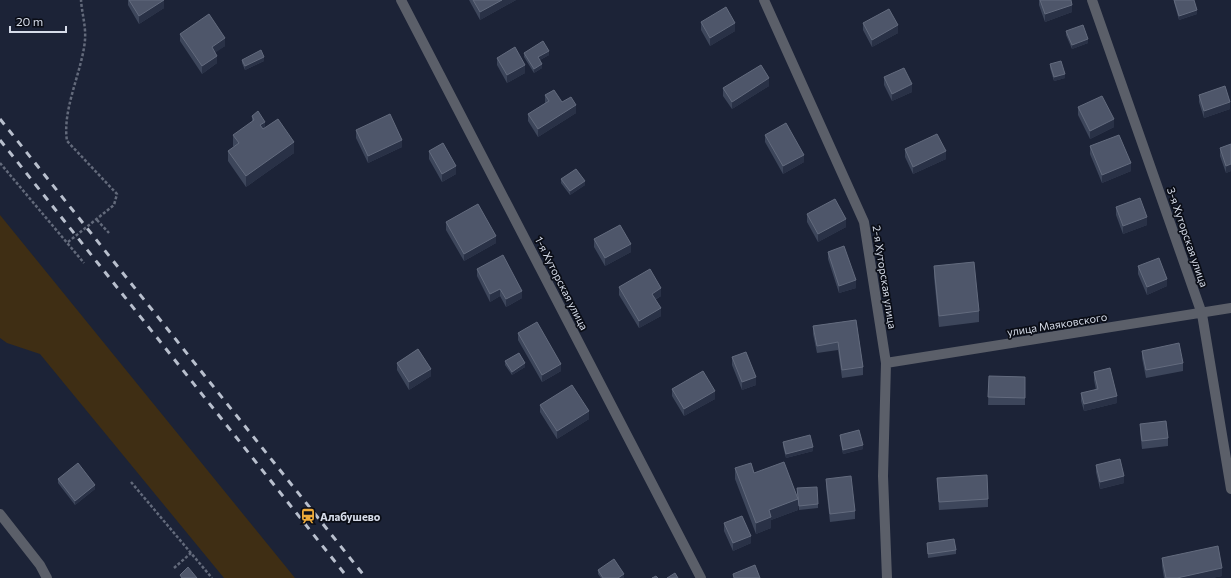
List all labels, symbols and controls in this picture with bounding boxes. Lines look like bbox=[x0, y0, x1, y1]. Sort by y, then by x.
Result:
scale bar bbox=[10, 8, 66, 34]
text: 20 m bbox=[16, 14, 43, 28]
street label: 3-я Хуторская улица bbox=[1165, 185, 1211, 289]
street label: 2-я Хуторская улица bbox=[870, 224, 900, 330]
street label: 1-я Хуторская улица bbox=[533, 234, 591, 332]
street label: улица Маяковского bbox=[1006, 310, 1108, 338]
station icon: Алабушево bbox=[299, 507, 317, 525]
place label: Алабушево bbox=[320, 510, 381, 523]

